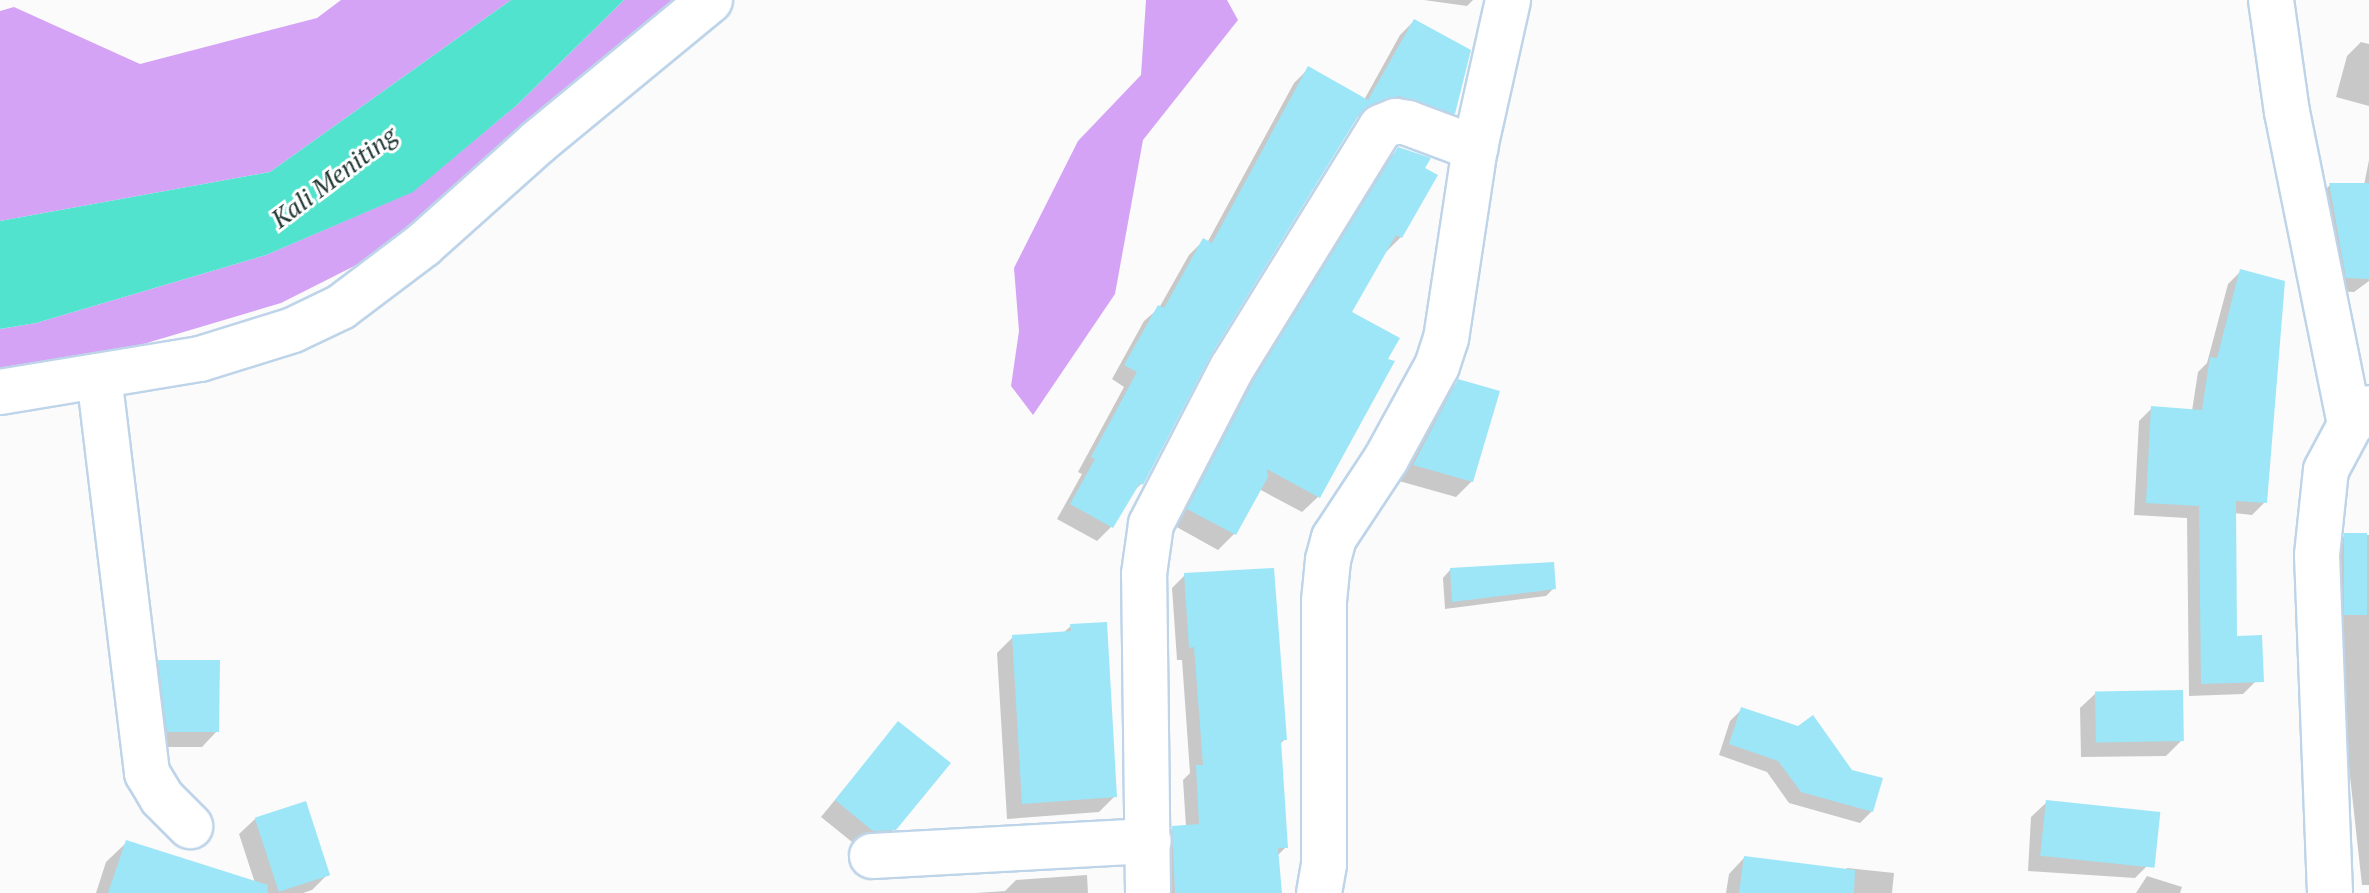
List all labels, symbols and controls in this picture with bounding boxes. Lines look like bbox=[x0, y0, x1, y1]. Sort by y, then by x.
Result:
water label: Kali Meniting bbox=[265, 120, 403, 234]

